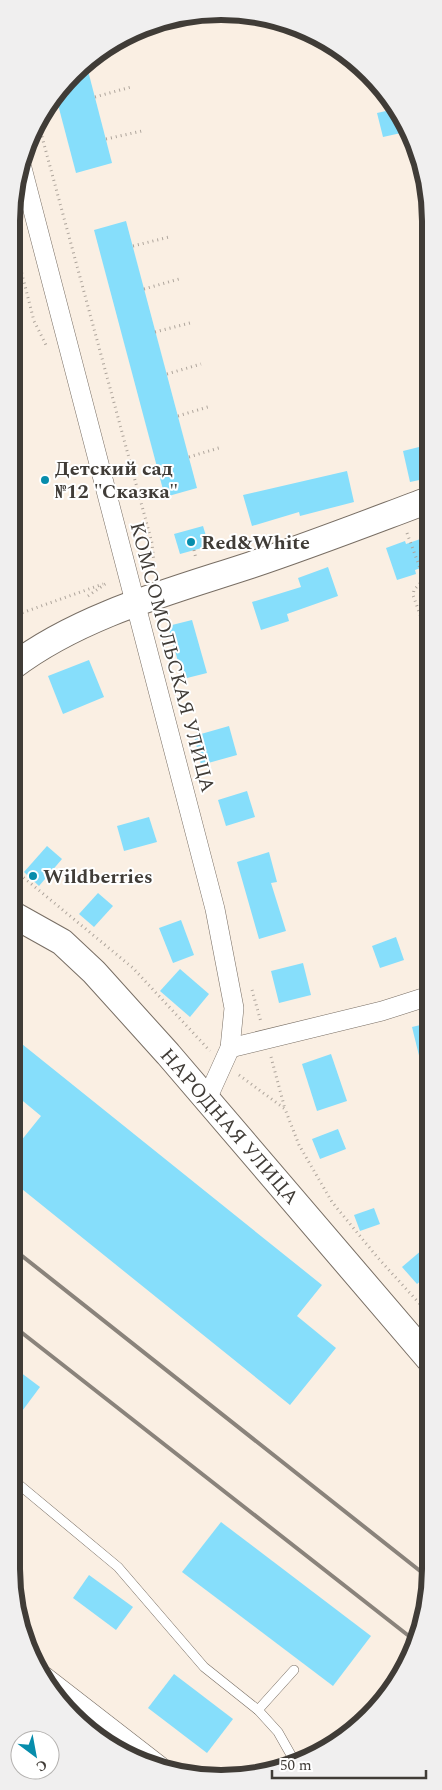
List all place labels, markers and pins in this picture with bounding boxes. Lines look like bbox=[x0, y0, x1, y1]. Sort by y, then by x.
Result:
place label: Детский сад №12 "Сказка" bbox=[55, 454, 178, 507]
marker: Детский сад №12 "Сказка" bbox=[39, 474, 51, 486]
place label: Red&White bbox=[201, 528, 310, 558]
marker: Red&White bbox=[185, 536, 197, 548]
place label: Wildberries bbox=[43, 862, 153, 892]
marker: Wildberries bbox=[27, 870, 39, 882]

